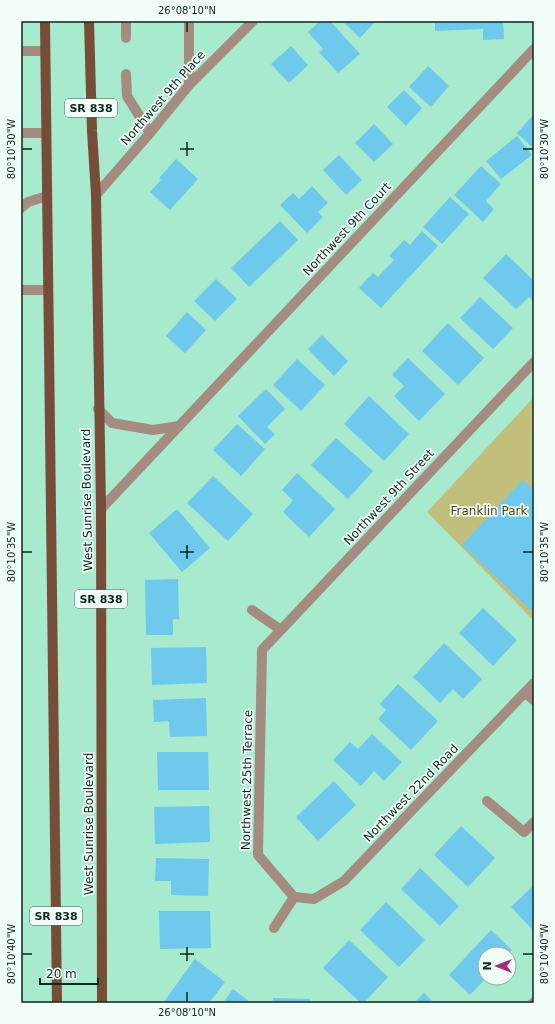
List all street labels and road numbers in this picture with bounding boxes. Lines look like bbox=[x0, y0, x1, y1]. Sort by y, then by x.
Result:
street label: Northwest 9th Place bbox=[118, 48, 208, 148]
road number: SR 838 bbox=[65, 99, 117, 117]
street label: Northwest 9th Court bbox=[300, 179, 394, 278]
street label: West Sunrise Boulevard bbox=[79, 429, 95, 571]
street label: Northwest 9th Street bbox=[341, 446, 437, 548]
road number: SR 838 bbox=[75, 590, 127, 608]
street label: Northwest 25th Terrace bbox=[239, 710, 255, 850]
street label: Northwest 22nd Road bbox=[361, 741, 461, 845]
street label: West Sunrise Boulevard bbox=[82, 753, 96, 895]
road number: SR 838 bbox=[30, 907, 82, 925]

